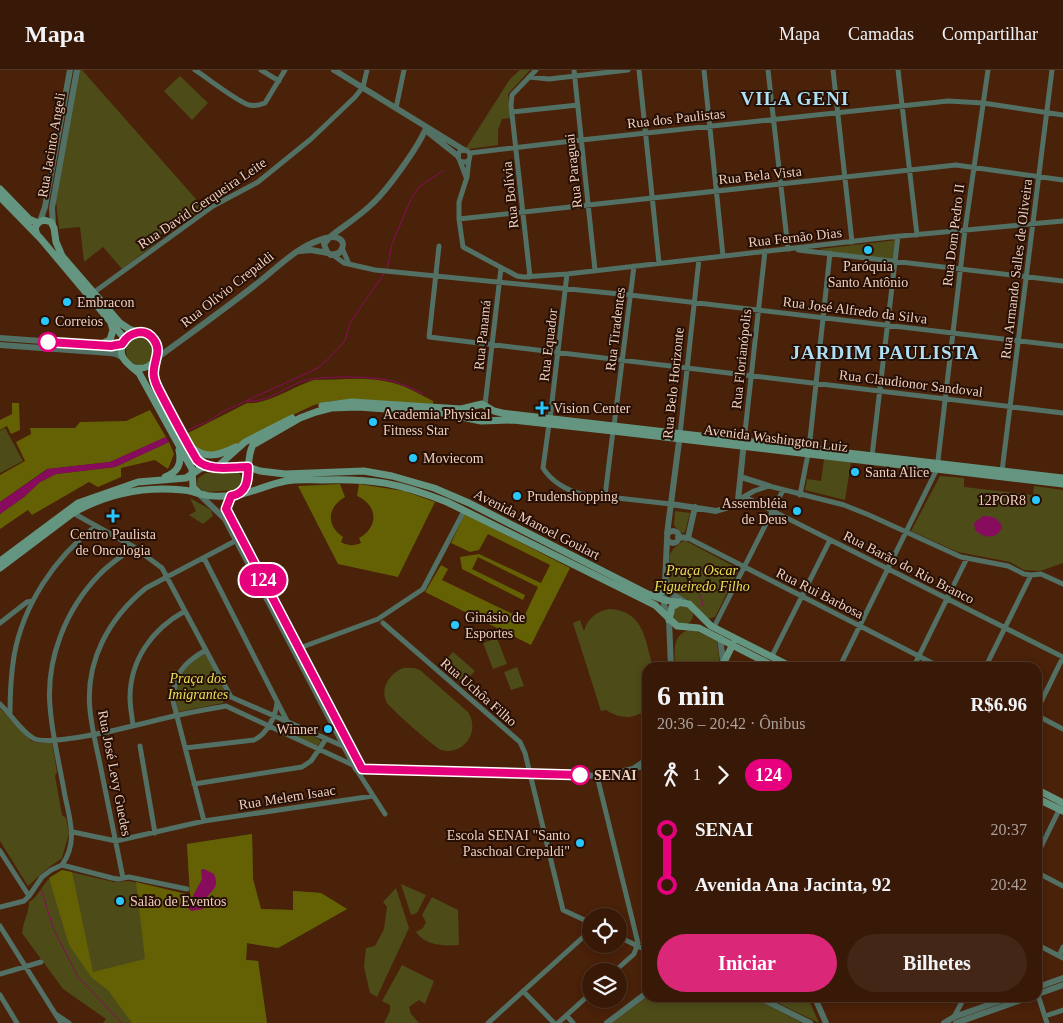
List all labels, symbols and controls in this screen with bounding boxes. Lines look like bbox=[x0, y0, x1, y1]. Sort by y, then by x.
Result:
text: Mapa bbox=[25, 21, 85, 47]
text: Mapa bbox=[779, 24, 820, 44]
text: Camadas bbox=[848, 24, 914, 44]
text: Compartilhar bbox=[942, 24, 1038, 44]
district label: VILA GENI bbox=[741, 88, 849, 109]
street label: Rua Jacinto Angeli bbox=[35, 91, 68, 199]
street label: Rua dos Paulistas bbox=[626, 106, 726, 131]
street label: Rua Paraguai bbox=[562, 133, 585, 209]
street label: Rua David Cerqueira Leite bbox=[135, 155, 269, 252]
street label: Rua Bolívia bbox=[499, 160, 521, 229]
street label: Rua Bela Vista bbox=[718, 164, 803, 187]
street label: Rua Armando Salles de Oliveira bbox=[998, 177, 1035, 360]
street label: Rua Dom Pedro II bbox=[940, 183, 967, 287]
street label: Rua Fernão Dias bbox=[747, 225, 843, 250]
marker: Paróquia Santo Antônio bbox=[862, 244, 874, 256]
street label: Rua Olívio Crepaldi bbox=[178, 248, 277, 330]
place label: Paróquia Santo Antônio bbox=[828, 259, 908, 290]
street label: Rua Tiradentes bbox=[603, 286, 628, 372]
street label: Rua José Alfredo da Silva bbox=[782, 294, 929, 327]
place label: Embracon bbox=[77, 295, 135, 310]
marker: Embracon bbox=[61, 296, 73, 308]
street label: Rua Panamá bbox=[471, 298, 494, 371]
street label: Rua Equador bbox=[537, 307, 560, 382]
street label: Rua Florianópolis bbox=[729, 308, 754, 410]
place label: Correios bbox=[55, 314, 103, 329]
marker: Correios bbox=[39, 315, 51, 327]
street label: Rua Belo Horizonte bbox=[660, 327, 687, 440]
unlabelled marker bbox=[38, 332, 58, 352]
district label: JARDIM PAULISTA bbox=[791, 342, 980, 363]
street label: Rua Claudionor Sandoval bbox=[838, 367, 984, 400]
marker: Vision Center bbox=[535, 401, 549, 415]
place label: Vision Center bbox=[553, 401, 631, 416]
place label: Academia Physical Fitness Star bbox=[383, 407, 491, 438]
marker: Academia Physical Fitness Star bbox=[367, 416, 379, 428]
street label: Avenida Washington Luiz bbox=[703, 422, 849, 455]
place label: Moviecom bbox=[423, 451, 484, 466]
marker: Moviecom bbox=[407, 452, 419, 464]
place label: Santa Alice bbox=[865, 465, 929, 480]
marker: Santa Alice bbox=[849, 466, 861, 478]
street label: Avenida Manoel Goulart bbox=[471, 486, 602, 563]
place label: Prudenshopping bbox=[527, 489, 618, 504]
marker: Prudenshopping bbox=[511, 490, 523, 502]
place label: 12POR8 bbox=[978, 493, 1026, 508]
marker: 12POR8 bbox=[1030, 494, 1042, 506]
place label: Assembléia de Deus bbox=[722, 496, 788, 527]
marker: Assembléia de Deus bbox=[791, 505, 803, 517]
marker: Centro Paulista de Oncologia bbox=[106, 509, 120, 523]
place label: Centro Paulista de Oncologia bbox=[70, 527, 157, 558]
street label: Rua Barão do Rio Branco bbox=[841, 528, 977, 607]
park label: Praça Oscar Figueiredo Filho bbox=[653, 563, 750, 594]
line badge: 124 bbox=[234, 564, 292, 596]
street label: Rua Rui Barbosa bbox=[774, 565, 866, 622]
text: 124 bbox=[250, 570, 277, 590]
place label: Ginásio de Esportes bbox=[465, 610, 525, 641]
marker: Ginásio de Esportes bbox=[449, 619, 461, 631]
street label: Rua Uchôa Filho bbox=[438, 655, 520, 729]
park label: Praça dos Imigrantes bbox=[167, 671, 229, 702]
text: 6 min bbox=[657, 680, 725, 711]
text: R$6.96 bbox=[971, 694, 1027, 715]
street label: Rua José Levy Guedes bbox=[95, 709, 134, 837]
text: 20:36 – 20:42 · Ônibus bbox=[657, 715, 805, 732]
place label: Winner bbox=[277, 722, 318, 737]
marker: Winner bbox=[322, 723, 334, 735]
icon: walk bbox=[657, 761, 685, 789]
icon: forward bbox=[709, 761, 737, 789]
marker: SENAI bbox=[570, 765, 590, 785]
text: 124 bbox=[755, 765, 782, 785]
text: 1 bbox=[693, 766, 701, 783]
place label: SENAI bbox=[594, 768, 637, 783]
street label: Rua Melem Isaac bbox=[238, 782, 337, 813]
text: SENAI bbox=[695, 819, 753, 840]
text: 20:37 bbox=[991, 821, 1027, 838]
place label: Escola SENAI "Santo Paschoal Crepaldi" bbox=[447, 828, 570, 859]
marker: Escola SENAI "Santo Paschoal Crepaldi" bbox=[574, 837, 586, 849]
text: Avenida Ana Jacinta, 92 bbox=[695, 874, 891, 895]
text: 20:42 bbox=[991, 876, 1027, 893]
place label: Salão de Eventos bbox=[130, 894, 226, 909]
marker: Salão de Eventos bbox=[114, 895, 126, 907]
map controls bbox=[582, 908, 627, 1008]
button: locate bbox=[582, 908, 627, 953]
button: Iniciar bbox=[657, 934, 837, 992]
button: Bilhetes bbox=[847, 934, 1027, 992]
button: layers bbox=[582, 963, 627, 1008]

